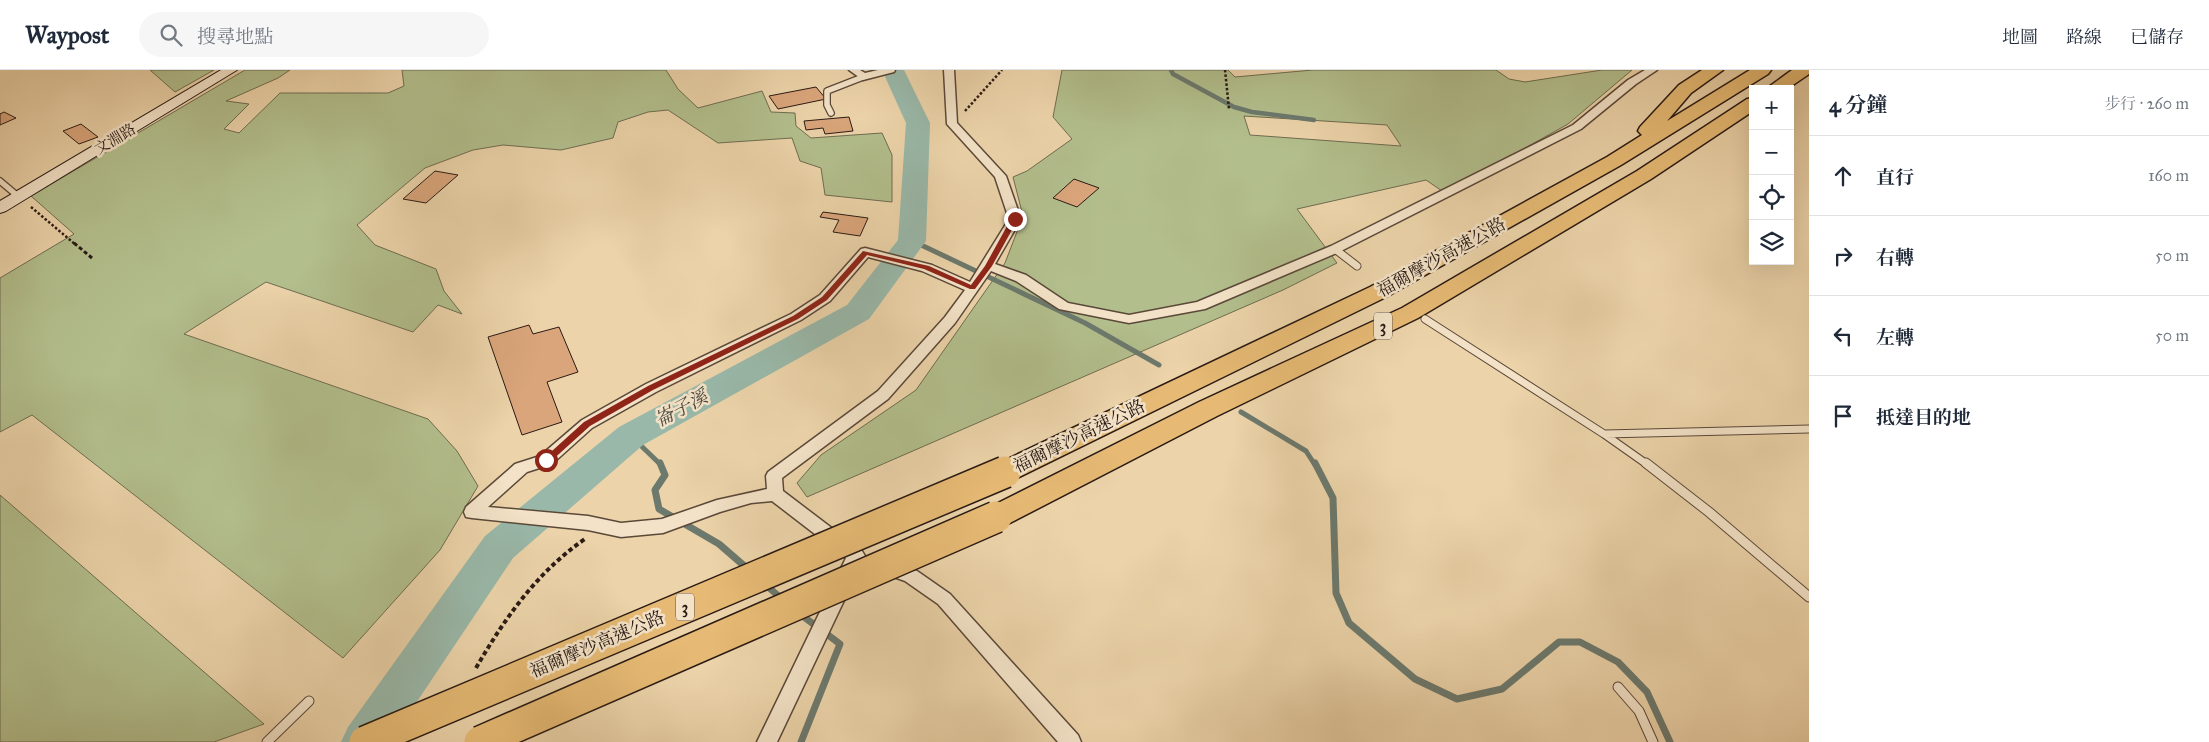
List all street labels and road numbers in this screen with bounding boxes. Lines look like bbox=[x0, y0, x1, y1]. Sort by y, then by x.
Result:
street label: 文淵路 bbox=[91, 120, 139, 158]
street label: 福爾摩沙高速公路 bbox=[1373, 212, 1509, 302]
road number: 3 bbox=[1374, 312, 1392, 340]
street label: 福爾摩沙高速公路 bbox=[1009, 395, 1149, 477]
road number: 3 bbox=[676, 594, 694, 620]
street label: 福爾摩沙高速公路 bbox=[526, 606, 668, 682]

